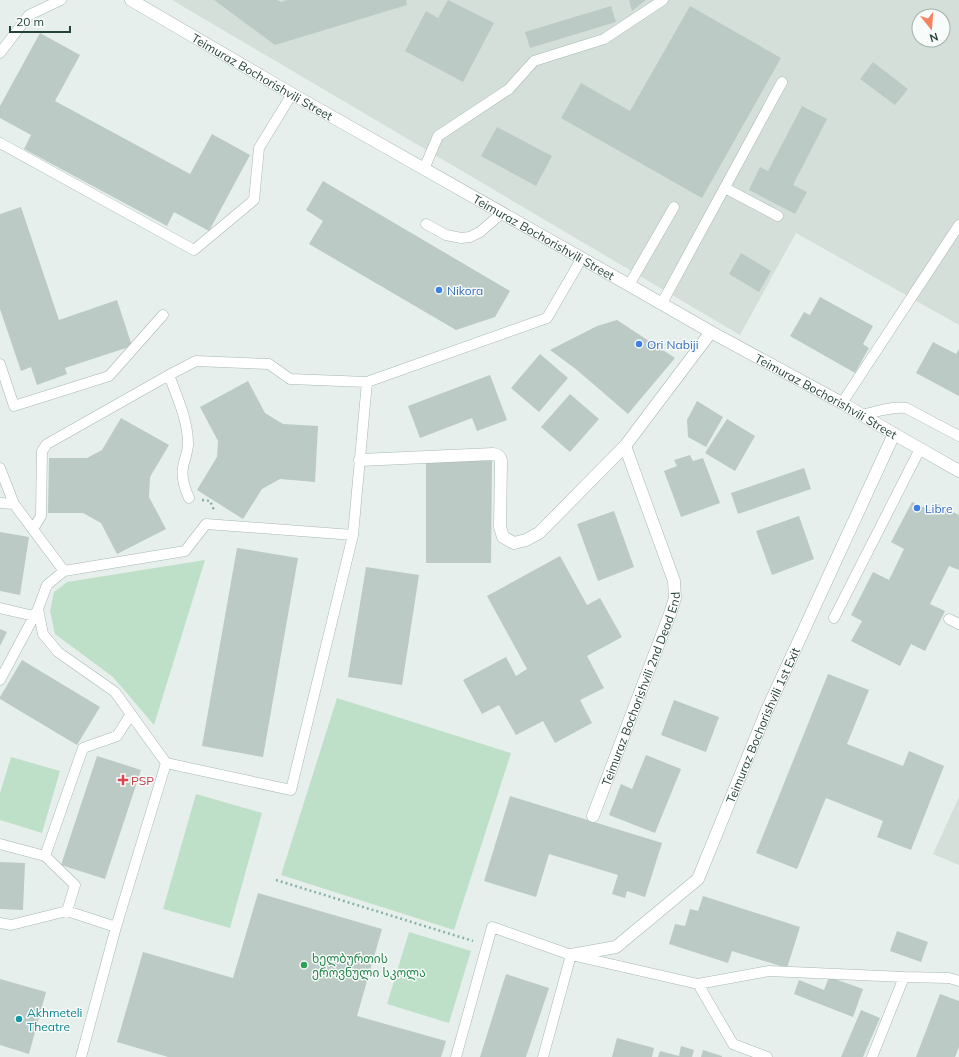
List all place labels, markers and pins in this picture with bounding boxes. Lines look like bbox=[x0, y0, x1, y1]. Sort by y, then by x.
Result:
place label: Nikora bbox=[447, 283, 483, 298]
marker: Nikora bbox=[434, 285, 444, 295]
place label: Ori Nabiji bbox=[647, 337, 699, 352]
marker: Ori Nabiji bbox=[634, 339, 644, 349]
place label: Libre bbox=[925, 501, 952, 516]
marker: Libre bbox=[912, 503, 922, 513]
place label: PSP bbox=[131, 773, 154, 788]
marker: PSP bbox=[118, 775, 128, 785]
place label: ხელბურთის ეროვნული სკოლა bbox=[312, 951, 426, 981]
marker: ხელბურთის ეროვნული სკოლა bbox=[299, 960, 309, 970]
place label: Akhmeteli Theatre bbox=[27, 1005, 83, 1034]
marker: Akhmeteli Theatre bbox=[14, 1014, 24, 1024]

